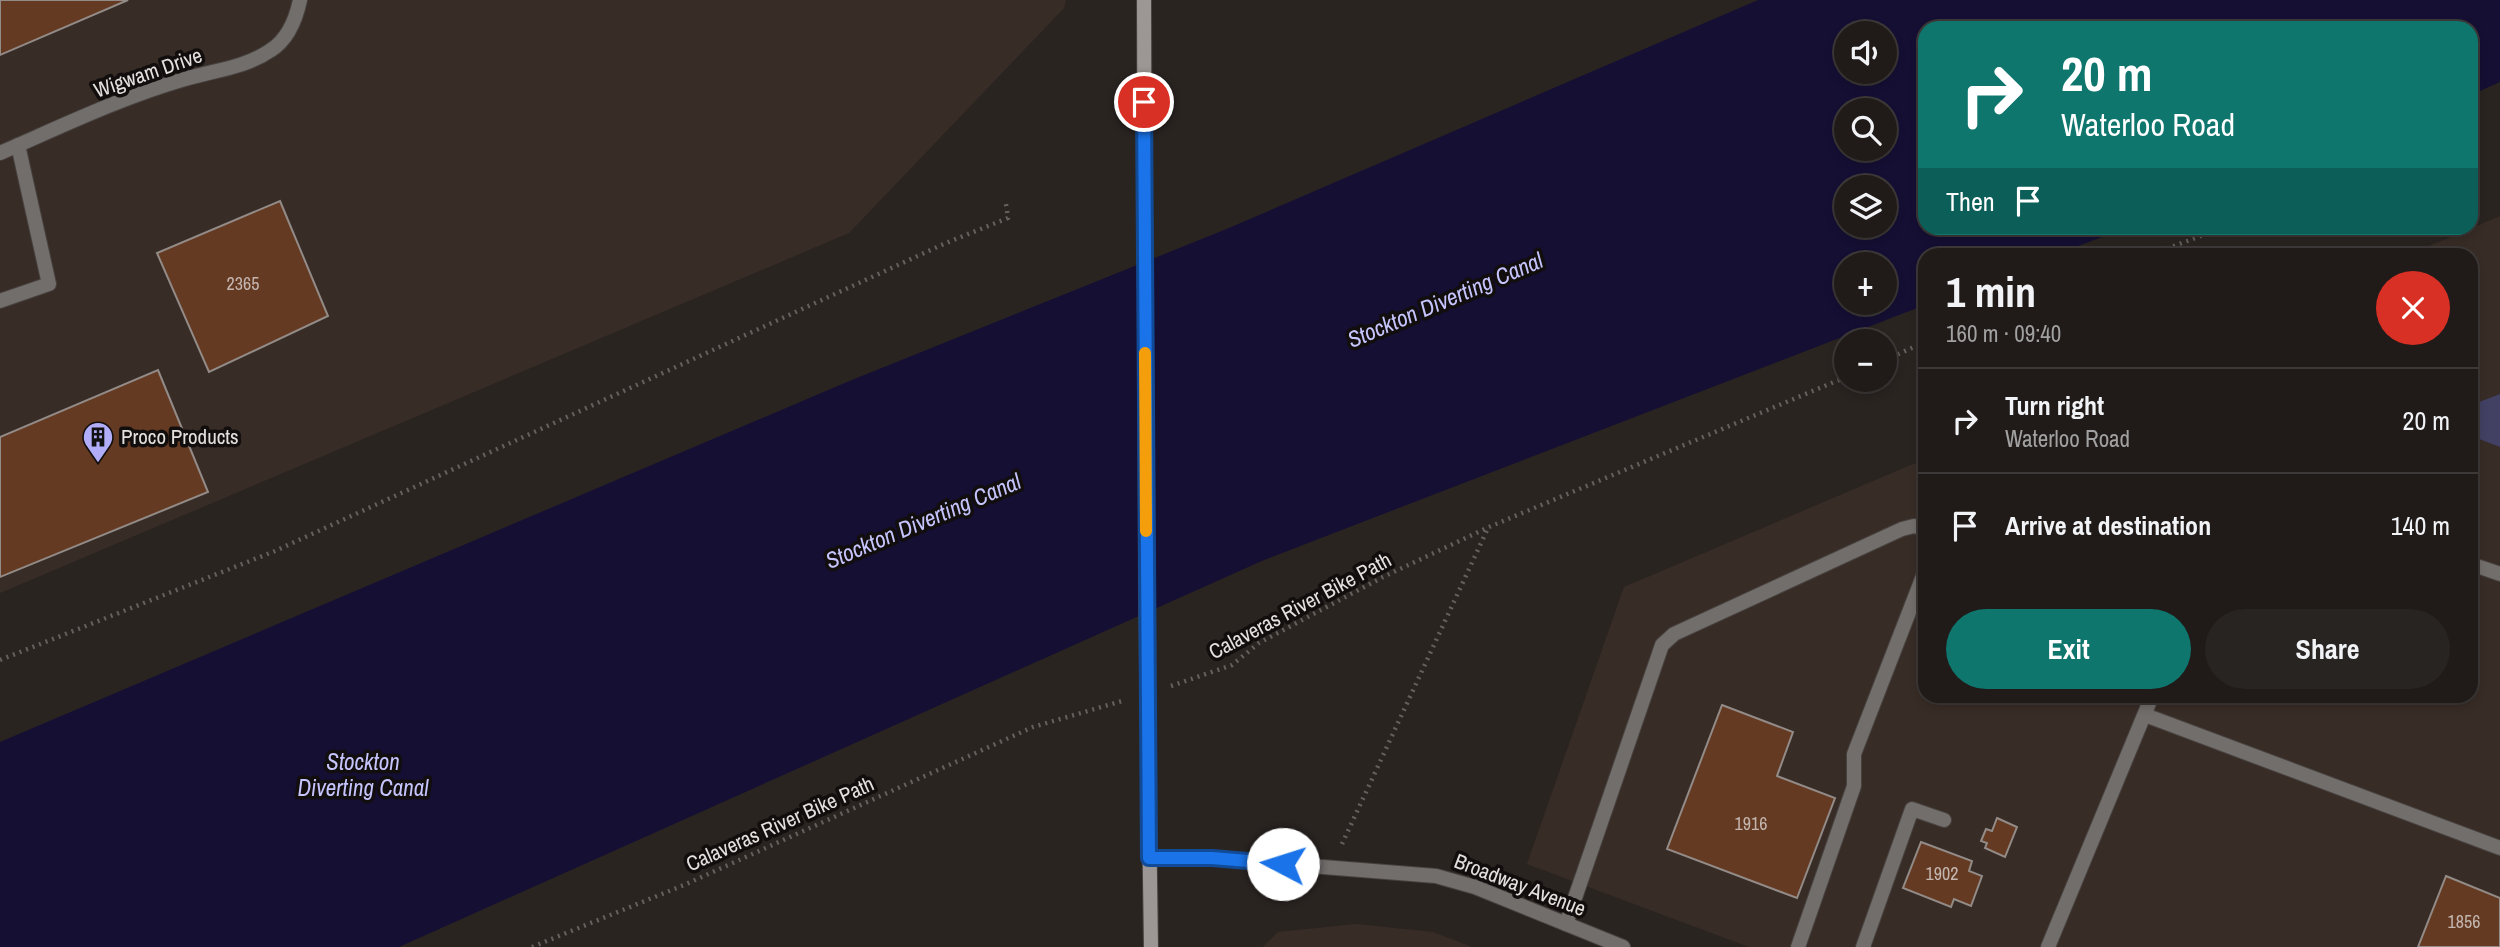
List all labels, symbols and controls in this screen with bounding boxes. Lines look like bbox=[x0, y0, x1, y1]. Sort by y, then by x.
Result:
map controls bbox=[1834, 21, 1897, 392]
button: sound bbox=[1834, 21, 1897, 84]
street label: Wigwam Drive bbox=[90, 40, 206, 105]
text: 20 m bbox=[2061, 40, 2153, 106]
icon: right bbox=[1946, 49, 2037, 140]
pin bbox=[1114, 72, 1174, 132]
icon: arrive bbox=[1125, 83, 1163, 121]
button: search bbox=[1834, 98, 1897, 161]
text: Waterloo Road bbox=[2061, 103, 2235, 146]
button: layers bbox=[1834, 175, 1897, 238]
icon: arrive bbox=[2009, 182, 2047, 220]
text: Then bbox=[1946, 184, 1995, 219]
water label: Stockton Diverting Canal bbox=[1342, 244, 1548, 355]
button: + bbox=[1834, 252, 1897, 315]
text: 1 min bbox=[1946, 264, 2036, 320]
house number: 2365 bbox=[227, 271, 259, 296]
button: close bbox=[2376, 271, 2450, 345]
text: 160 m · 09:40 bbox=[1946, 318, 2061, 349]
button: − bbox=[1834, 329, 1897, 392]
text: Turn right bbox=[2005, 388, 2104, 423]
icon: right bbox=[1946, 402, 1984, 440]
text: 20 m bbox=[2403, 403, 2450, 438]
building icon: Proco Products bbox=[81, 420, 115, 464]
place label: Proco Products bbox=[121, 422, 239, 451]
text: Waterloo Road bbox=[2005, 423, 2130, 454]
water label: Stockton Diverting Canal bbox=[820, 465, 1026, 576]
icon: arrive bbox=[1946, 507, 1984, 545]
text: Arrive at destination bbox=[2005, 508, 2211, 543]
text: 140 m bbox=[2391, 508, 2450, 543]
street label: Calaveras River Bike Path bbox=[1203, 545, 1396, 666]
button: Exit bbox=[1946, 609, 2191, 689]
button: Share bbox=[2205, 609, 2450, 689]
water label: Stockton Diverting Canal bbox=[297, 746, 429, 803]
street label: Calaveras River Bike Path bbox=[681, 769, 878, 878]
house number: 1916 bbox=[1735, 811, 1767, 836]
position arrow bbox=[1246, 827, 1320, 901]
street label: Broadway Avenue bbox=[1450, 846, 1590, 923]
house number: 1902 bbox=[1926, 861, 1958, 886]
house number: 1856 bbox=[2448, 909, 2480, 934]

